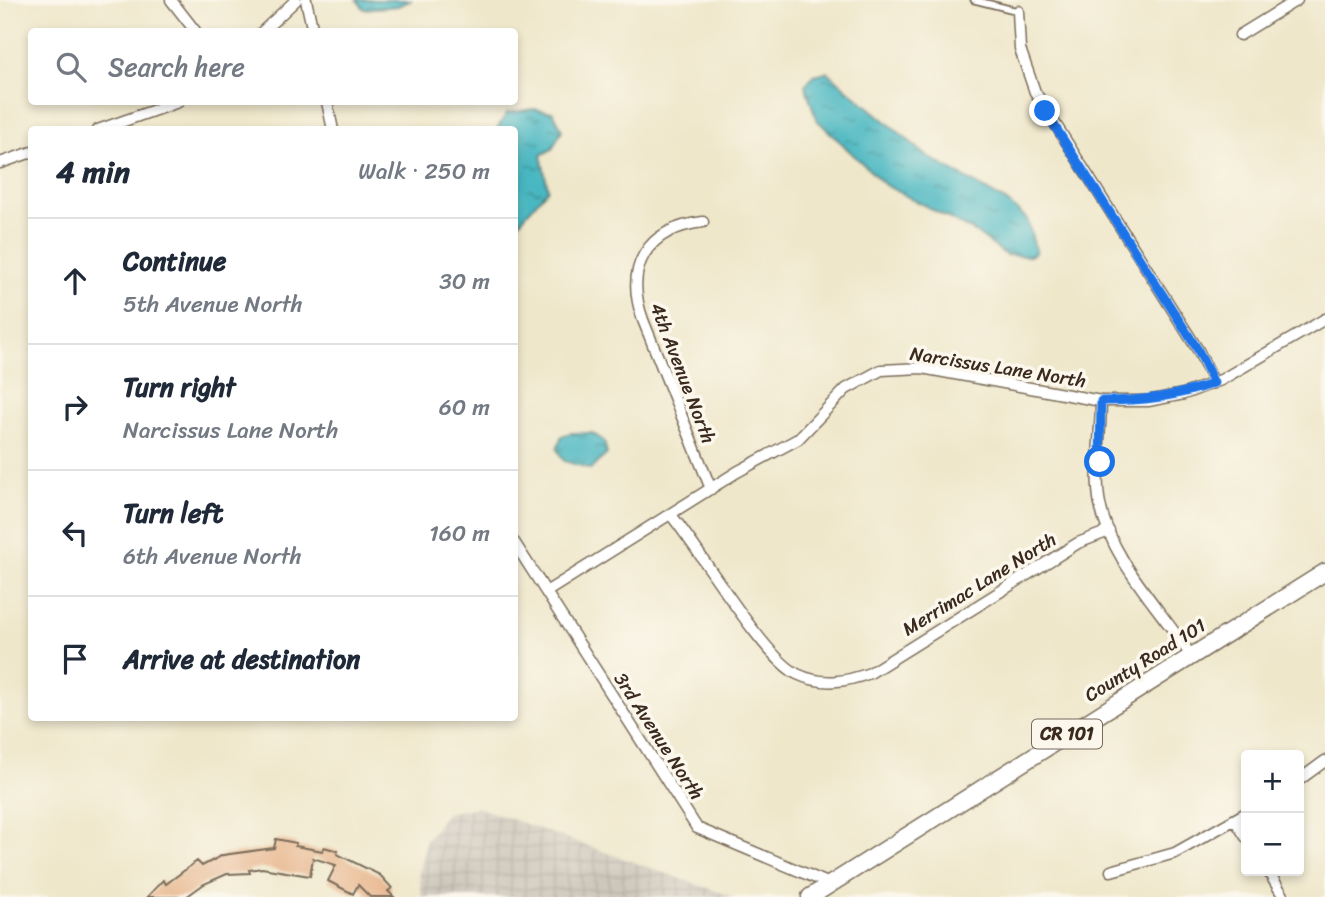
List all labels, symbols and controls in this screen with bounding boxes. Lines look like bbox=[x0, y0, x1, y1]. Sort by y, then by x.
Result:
search box bbox=[28, 28, 518, 105]
text: Search here bbox=[108, 44, 245, 90]
icon: search bbox=[52, 48, 90, 86]
route end bbox=[1029, 95, 1060, 126]
text: 4 min bbox=[56, 145, 130, 199]
text: Walk · 250 m bbox=[358, 151, 490, 192]
text: Continue bbox=[123, 238, 226, 284]
text: 30 m bbox=[439, 261, 490, 302]
icon: ahead bbox=[56, 262, 94, 300]
text: 5th Avenue North bbox=[123, 284, 303, 325]
street label: 4th Avenue North bbox=[641, 298, 725, 448]
street label: Narcissus Lane North bbox=[908, 337, 1088, 397]
text: Turn right bbox=[123, 364, 236, 410]
text: 60 m bbox=[439, 387, 490, 428]
icon: right bbox=[56, 388, 94, 426]
text: Narcissus Lane North bbox=[123, 410, 338, 451]
route start bbox=[1084, 446, 1115, 477]
text: Turn left bbox=[123, 490, 223, 536]
text: 160 m bbox=[429, 513, 490, 554]
icon: left bbox=[56, 514, 94, 552]
street label: Merrimac Lane North bbox=[895, 523, 1063, 645]
text: 6th Avenue North bbox=[123, 536, 302, 577]
street label: County Road 101 bbox=[1077, 609, 1213, 711]
text: Arrive at destination bbox=[123, 636, 360, 682]
icon: arrive bbox=[56, 640, 94, 678]
street label: 3rd Avenue North bbox=[605, 665, 713, 807]
road number: CR 101 bbox=[1032, 720, 1102, 748]
map controls bbox=[1241, 750, 1304, 876]
button: + bbox=[1241, 750, 1304, 813]
button: − bbox=[1241, 813, 1304, 876]

